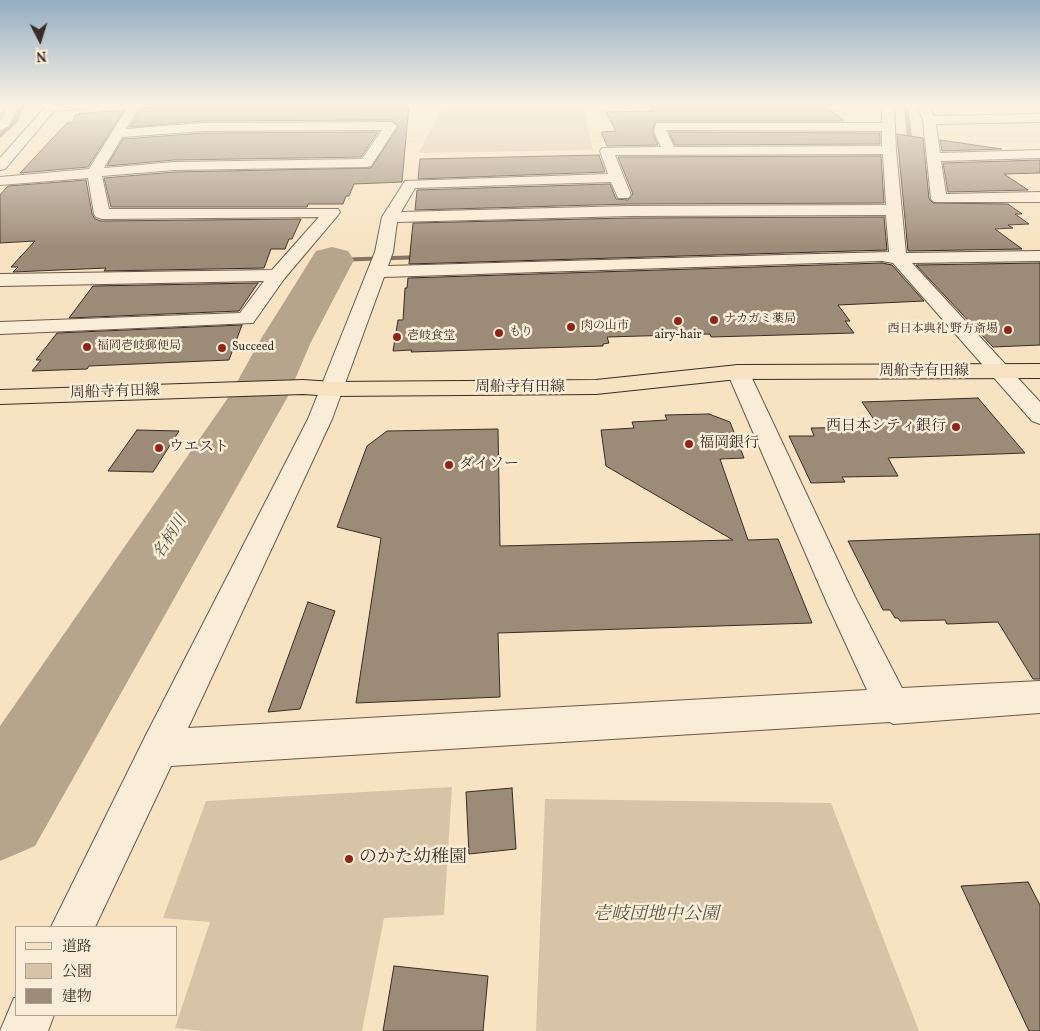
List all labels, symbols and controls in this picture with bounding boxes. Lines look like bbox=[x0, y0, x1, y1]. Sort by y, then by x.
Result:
north arrow bbox=[15, 15, 65, 65]
text: N bbox=[35, 46, 47, 65]
place label: ナカガミ薬局 bbox=[724, 313, 796, 327]
marker: ナカガミ薬局 bbox=[708, 314, 720, 326]
marker: airy-hair bbox=[672, 315, 684, 327]
place label: 肉の山市 bbox=[581, 320, 629, 334]
marker: 肉の山市 bbox=[565, 321, 577, 333]
place label: 西日本典礼 野方斎場 bbox=[888, 323, 998, 337]
marker: 西日本典礼 野方斎場 bbox=[1002, 324, 1014, 336]
place label: もり bbox=[509, 326, 533, 340]
marker: もり bbox=[493, 327, 505, 339]
place label: airy-hair bbox=[654, 329, 702, 343]
place label: 壱岐食堂 bbox=[407, 330, 455, 344]
marker: 壱岐食堂 bbox=[391, 331, 403, 343]
place label: 福岡壱岐郵便局 bbox=[97, 340, 181, 354]
marker: 福岡壱岐郵便局 bbox=[81, 341, 93, 353]
place label: Succeed bbox=[232, 341, 274, 355]
marker: Succeed bbox=[216, 342, 228, 354]
street label: 周船寺有田線 bbox=[879, 363, 969, 381]
street label: 周船寺有田線 bbox=[475, 379, 565, 397]
street label: 周船寺有田線 bbox=[70, 382, 160, 404]
place label: 西日本シティ銀行 bbox=[826, 418, 946, 436]
marker: 西日本シティ銀行 bbox=[950, 421, 962, 433]
place label: 福岡銀行 bbox=[699, 435, 759, 453]
marker: 福岡銀行 bbox=[683, 438, 695, 450]
place label: ウエスト bbox=[169, 439, 229, 457]
marker: ウエスト bbox=[153, 442, 165, 454]
place label: ダイソー bbox=[459, 456, 519, 474]
marker: ダイソー bbox=[443, 459, 455, 471]
water label: 名柄川 bbox=[150, 513, 192, 563]
place label: のかた幼稚園 bbox=[359, 848, 467, 870]
marker: のかた幼稚園 bbox=[343, 853, 355, 865]
park label: 壱岐団地中公園 bbox=[593, 905, 719, 927]
legend bbox=[15, 926, 178, 1016]
text: 道路 bbox=[62, 937, 92, 958]
text: 公園 bbox=[62, 962, 92, 983]
text: 建物 bbox=[62, 987, 92, 1008]

